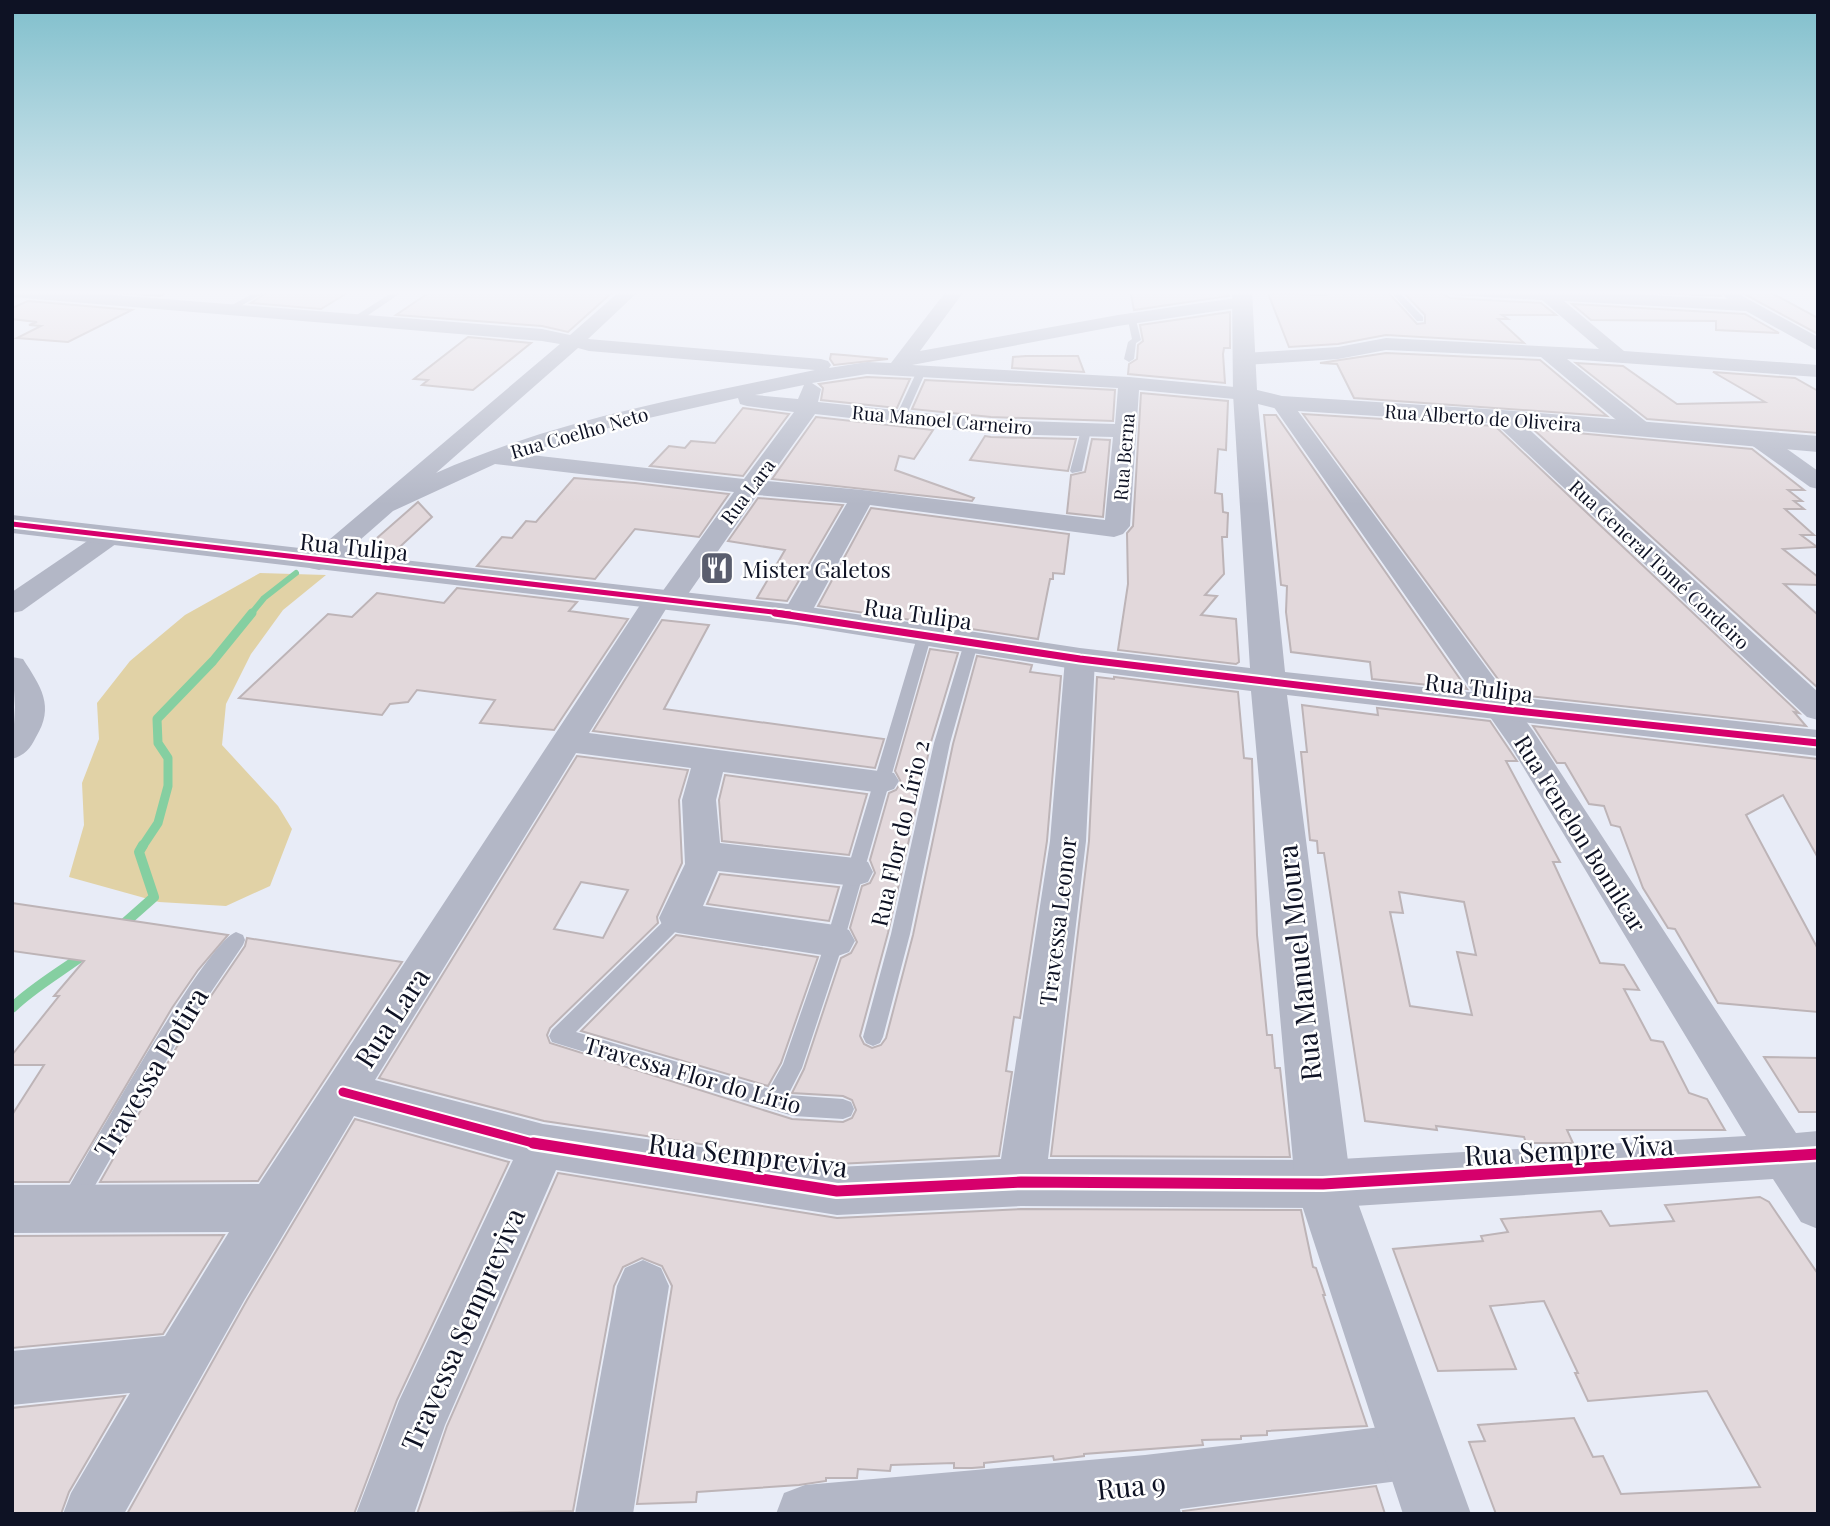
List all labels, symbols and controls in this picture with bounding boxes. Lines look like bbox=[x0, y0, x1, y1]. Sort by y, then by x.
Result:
street label: Rua Alberto de Oliveira bbox=[1384, 397, 1583, 437]
street label: Rua Manoel Carneiro bbox=[851, 398, 1033, 440]
street label: Rua Coelho Neto bbox=[507, 400, 651, 464]
street label: Rua Berna bbox=[1106, 411, 1140, 502]
street label: Rua Lara bbox=[714, 452, 781, 529]
street label: Rua General Tomé Cordeiro bbox=[1564, 473, 1756, 655]
street label: Rua Tulipa bbox=[298, 525, 410, 567]
restaurant icon: Mister Galetos bbox=[698, 549, 736, 587]
place label: Mister Galetos bbox=[742, 553, 891, 584]
street label: Rua Tulipa bbox=[862, 590, 975, 636]
street label: Rua Tulipa bbox=[1423, 665, 1535, 709]
street label: Rua Fenelon Bomilcar bbox=[1508, 729, 1654, 937]
street label: Rua Flor do Lírio 2 bbox=[862, 737, 936, 929]
street label: Travessa Leonor bbox=[1031, 835, 1083, 1007]
street label: Rua Manuel Moura bbox=[1267, 843, 1329, 1083]
street label: Rua Lara bbox=[345, 960, 437, 1074]
street label: Travessa Potira bbox=[84, 980, 216, 1164]
street label: Travessa Flor do Lírio bbox=[581, 1028, 805, 1120]
street label: Rua Sempreviva bbox=[646, 1123, 850, 1185]
street label: Rua Sempre Viva bbox=[1463, 1125, 1675, 1173]
street label: Travessa Sempreviva bbox=[392, 1201, 532, 1456]
street label: Rua 9 bbox=[1095, 1463, 1167, 1507]

